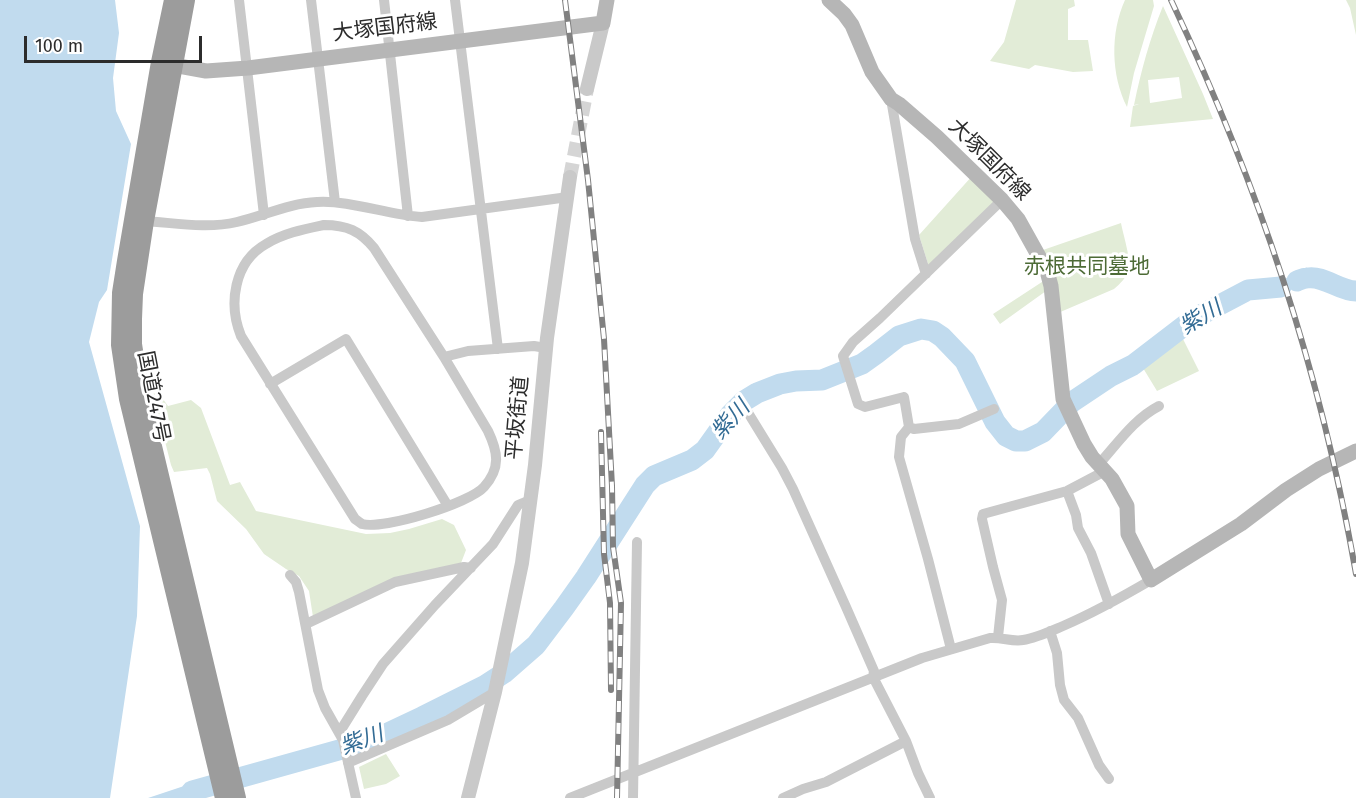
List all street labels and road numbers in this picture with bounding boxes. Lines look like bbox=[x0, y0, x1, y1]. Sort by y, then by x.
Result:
street label: 大塚国府線 bbox=[331, 9, 439, 47]
street label: 大塚国府線 bbox=[943, 114, 1035, 206]
street label: 国道247号 bbox=[132, 349, 174, 445]
street label: 平坂街道 bbox=[502, 375, 534, 461]

